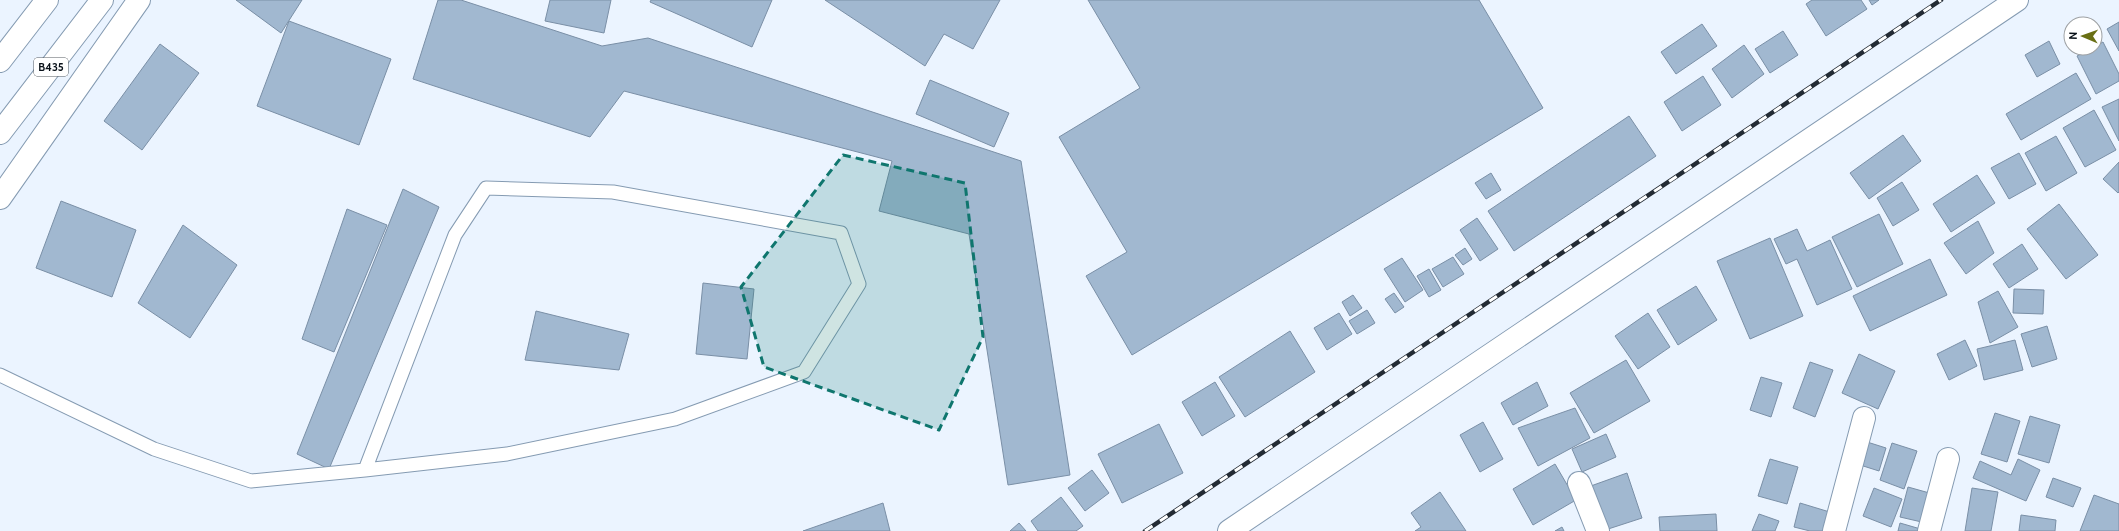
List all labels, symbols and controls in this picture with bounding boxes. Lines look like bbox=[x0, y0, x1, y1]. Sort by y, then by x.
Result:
north arrow bbox=[2063, 16, 2103, 56]
text: N bbox=[2066, 32, 2080, 40]
road number: B435 bbox=[34, 58, 68, 76]

